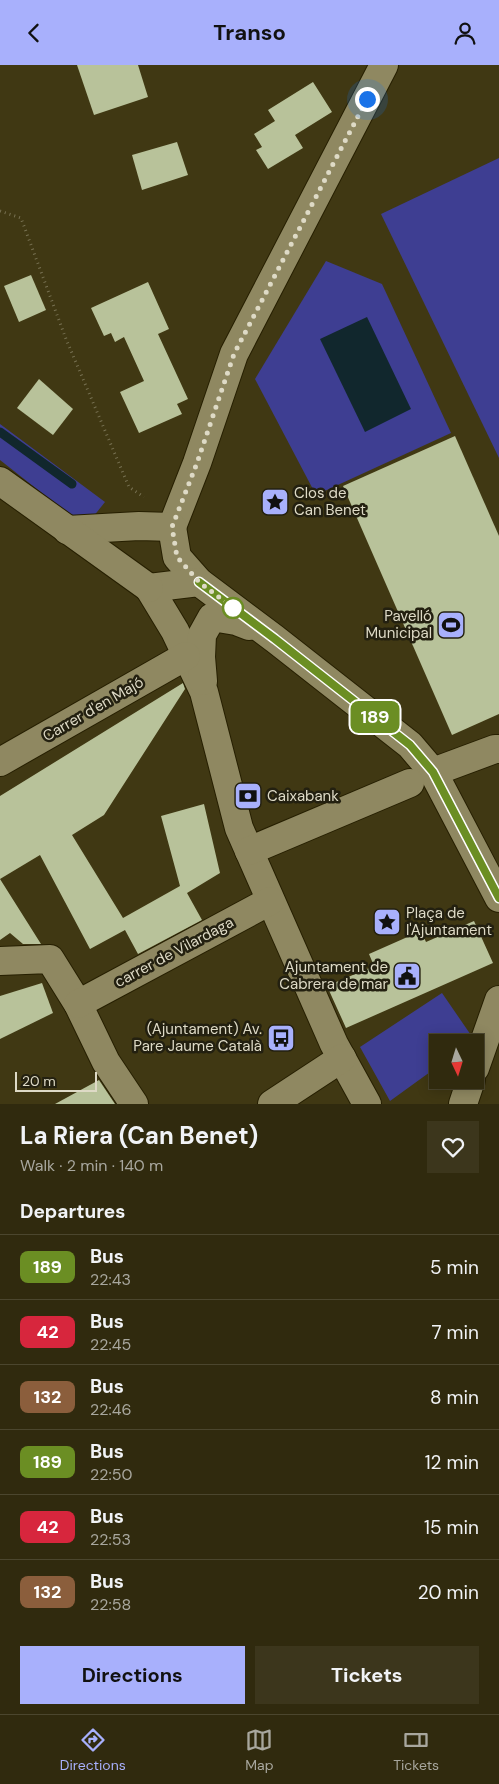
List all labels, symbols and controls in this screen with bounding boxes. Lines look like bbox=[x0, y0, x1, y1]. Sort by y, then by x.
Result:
text: Transo bbox=[213, 18, 286, 47]
icon: back bbox=[20, 19, 48, 47]
icon: person bbox=[451, 19, 479, 47]
your location bbox=[355, 87, 380, 112]
place label: Clos de Can Benet bbox=[294, 483, 366, 520]
place icon: Clos de Can Benet bbox=[260, 487, 290, 517]
unlabelled marker bbox=[222, 597, 244, 619]
place label: Pavelló Municipal bbox=[366, 606, 432, 643]
sports icon: Pavelló Municipal bbox=[436, 610, 466, 640]
street label: Carrer d'en Majó bbox=[39, 672, 147, 746]
line badge: 189 bbox=[346, 701, 404, 733]
text: 189 bbox=[361, 705, 389, 729]
bank icon: Caixabank bbox=[233, 781, 263, 811]
place label: Caixabank bbox=[267, 786, 339, 806]
place label: Plaça de l'Ajuntament bbox=[406, 903, 492, 940]
place icon: Plaça de l'Ajuntament bbox=[372, 907, 402, 937]
street label: carrer de Vilardaga bbox=[111, 912, 237, 992]
place label: Ajuntament de Cabrera de mar bbox=[279, 957, 388, 994]
public building icon: Ajuntament de Cabrera de mar bbox=[392, 961, 422, 991]
place label: (Ajuntament) Av. Pare Jaume Català bbox=[133, 1019, 262, 1056]
bus stop icon: (Ajuntament) Av. Pare Jaume Català bbox=[266, 1023, 296, 1053]
north arrow bbox=[429, 1034, 484, 1089]
map controls bbox=[429, 1034, 484, 1089]
scale bar bbox=[15, 1069, 98, 1092]
text: 20 m bbox=[22, 1072, 56, 1090]
text: La Riera (Can Benet) bbox=[20, 1120, 258, 1151]
button: heart bbox=[427, 1121, 479, 1173]
text: Walk · 2 min · 140 m bbox=[20, 1155, 163, 1176]
text: Departures bbox=[20, 1199, 125, 1224]
text: Bus bbox=[90, 1244, 124, 1269]
text: 189 bbox=[33, 1255, 62, 1279]
text: 5 min bbox=[430, 1255, 479, 1280]
text: 22:43 bbox=[90, 1269, 131, 1290]
text: Bus bbox=[90, 1309, 124, 1334]
text: 42 bbox=[36, 1320, 59, 1344]
text: 7 min bbox=[431, 1320, 479, 1345]
text: 22:45 bbox=[90, 1334, 131, 1355]
text: Bus bbox=[90, 1374, 124, 1399]
text: 132 bbox=[34, 1385, 61, 1409]
text: 8 min bbox=[430, 1385, 479, 1410]
text: 22:46 bbox=[90, 1399, 131, 1420]
text: Bus bbox=[90, 1439, 124, 1464]
text: 189 bbox=[33, 1450, 62, 1474]
text: 12 min bbox=[425, 1450, 479, 1475]
text: 22:50 bbox=[90, 1464, 132, 1485]
text: Bus bbox=[90, 1504, 124, 1529]
text: 42 bbox=[36, 1515, 59, 1539]
text: 15 min bbox=[424, 1515, 479, 1540]
text: 22:53 bbox=[90, 1529, 131, 1550]
text: Bus bbox=[90, 1569, 124, 1594]
text: 132 bbox=[34, 1580, 61, 1604]
text: 20 min bbox=[418, 1580, 479, 1605]
text: 22:58 bbox=[90, 1594, 131, 1615]
button: Directions bbox=[20, 1646, 245, 1704]
button: Tickets bbox=[255, 1646, 479, 1704]
tab: Directions bbox=[60, 1726, 126, 1774]
tab: Map bbox=[245, 1726, 274, 1774]
tab: Tickets bbox=[393, 1726, 439, 1774]

